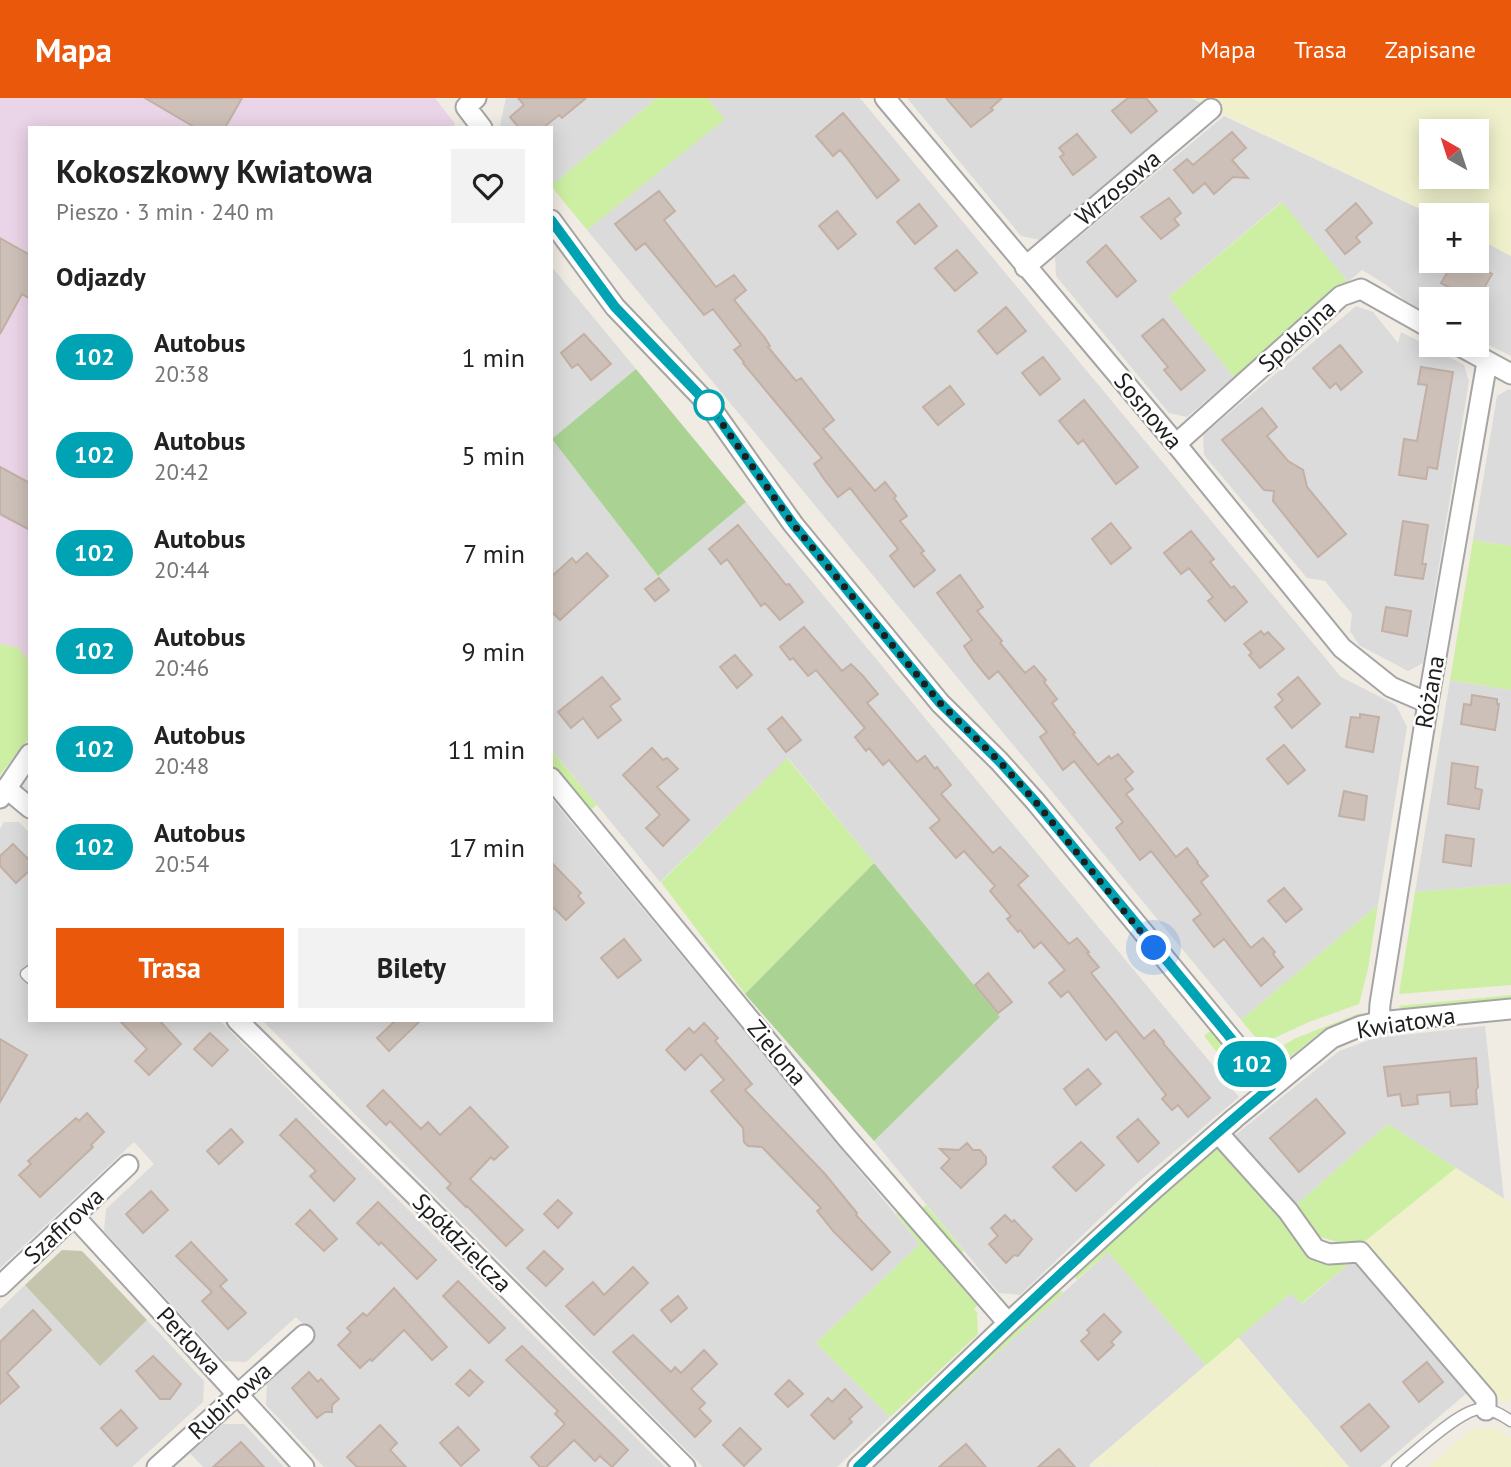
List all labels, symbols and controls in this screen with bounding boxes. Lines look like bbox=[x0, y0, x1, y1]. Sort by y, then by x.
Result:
text: Mapa bbox=[35, 28, 112, 71]
text: Mapa bbox=[1200, 34, 1256, 65]
text: Trasa bbox=[1294, 34, 1347, 65]
text: Zapisane bbox=[1385, 34, 1476, 65]
north arrow bbox=[1419, 119, 1489, 189]
map controls bbox=[1419, 119, 1489, 357]
street label: Wrzosowa bbox=[1068, 143, 1167, 232]
text: Kokoszkowy Kwiatowa bbox=[56, 149, 373, 192]
button: heart bbox=[451, 149, 525, 223]
text: Pieszo · 3 min · 240 m bbox=[56, 197, 274, 226]
button: + bbox=[1419, 203, 1489, 273]
text: Odjazdy bbox=[56, 260, 146, 293]
button: − bbox=[1419, 287, 1489, 357]
street label: Spokojna bbox=[1251, 293, 1342, 379]
text: Autobus bbox=[154, 326, 246, 359]
text: 102 bbox=[74, 341, 115, 372]
text: 1 min bbox=[462, 341, 525, 374]
text: 20:38 bbox=[154, 359, 209, 388]
street label: Sosnowa bbox=[1107, 366, 1189, 455]
unlabelled marker bbox=[694, 390, 724, 420]
text: Autobus bbox=[154, 424, 246, 457]
text: 102 bbox=[74, 439, 115, 470]
text: 5 min bbox=[462, 439, 525, 472]
text: 20:42 bbox=[154, 457, 209, 486]
text: Autobus bbox=[154, 522, 246, 555]
text: 102 bbox=[74, 537, 115, 568]
text: 7 min bbox=[463, 537, 525, 570]
text: 20:44 bbox=[154, 555, 209, 584]
text: Autobus bbox=[154, 620, 246, 653]
text: 102 bbox=[74, 635, 115, 666]
text: 9 min bbox=[462, 635, 525, 668]
text: 20:46 bbox=[154, 653, 209, 682]
street label: Różana bbox=[1408, 653, 1451, 731]
text: Autobus bbox=[154, 718, 246, 751]
text: 102 bbox=[74, 733, 115, 764]
text: 11 min bbox=[447, 733, 525, 766]
text: 20:48 bbox=[154, 751, 209, 780]
text: Autobus bbox=[154, 816, 246, 849]
text: 102 bbox=[74, 831, 115, 862]
text: 17 min bbox=[449, 831, 525, 864]
text: 20:54 bbox=[154, 849, 209, 878]
button: Trasa bbox=[56, 928, 284, 1008]
button: Bilety bbox=[298, 928, 525, 1008]
your location bbox=[1136, 930, 1171, 965]
street label: Kwiatowa bbox=[1354, 999, 1457, 1046]
street label: Zielona bbox=[741, 1013, 814, 1092]
line badge: 102 bbox=[1212, 1041, 1292, 1087]
text: 102 bbox=[1232, 1048, 1272, 1079]
street label: Szafirowa bbox=[17, 1181, 110, 1271]
street label: Spółdzielcza bbox=[406, 1186, 519, 1299]
street label: Perłowa bbox=[150, 1300, 229, 1381]
street label: Rubinowa bbox=[182, 1355, 278, 1446]

